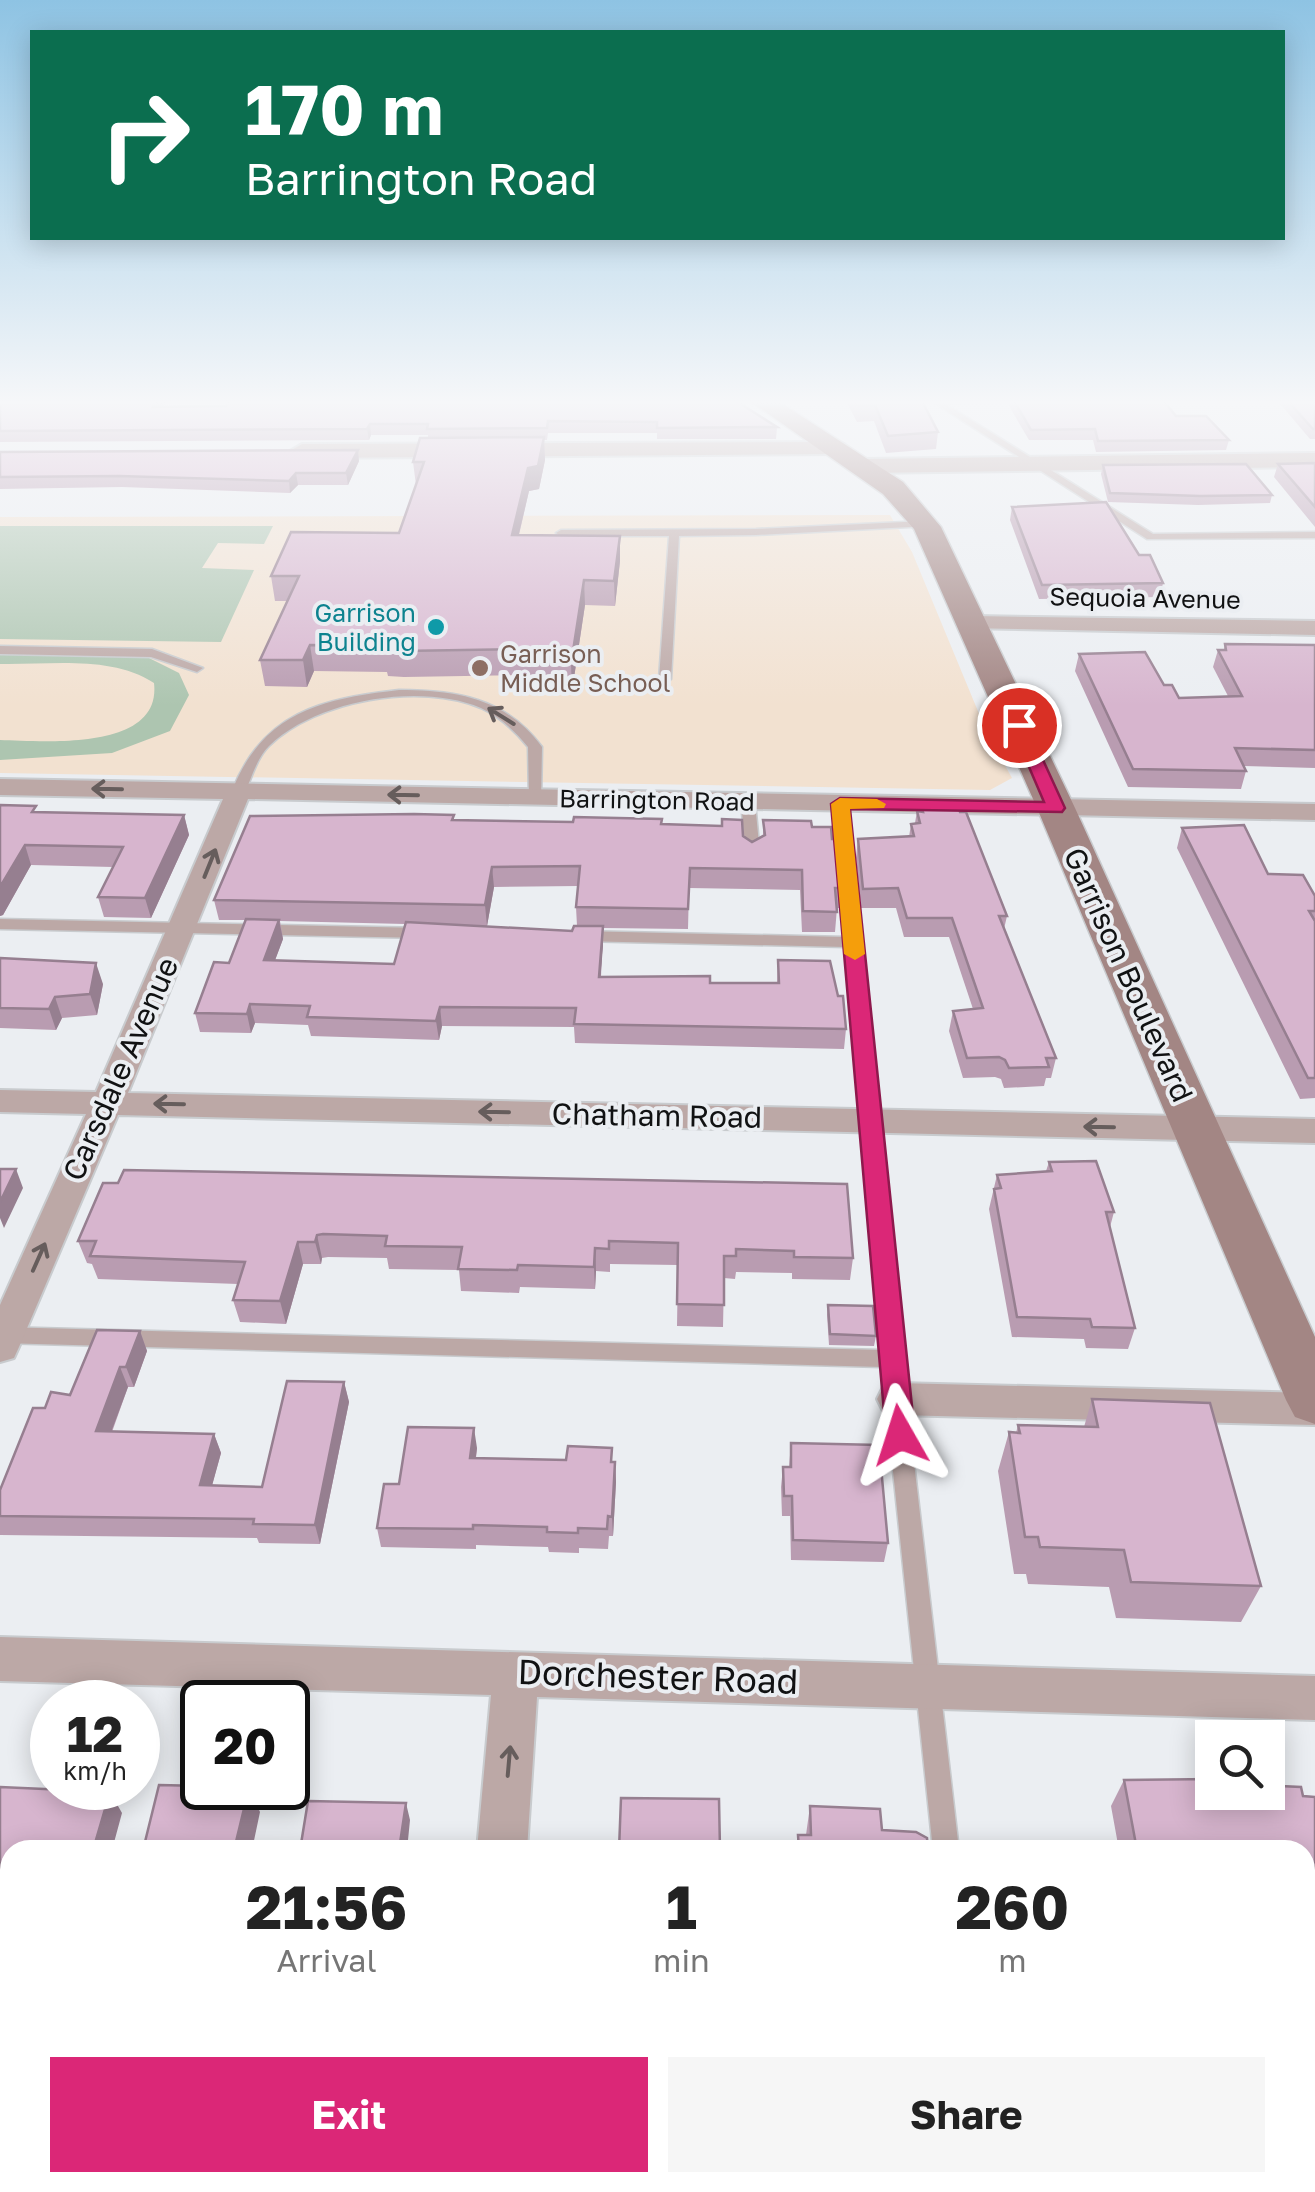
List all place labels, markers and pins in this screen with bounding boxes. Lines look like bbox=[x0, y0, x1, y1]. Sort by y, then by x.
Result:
place label: Garrison Building bbox=[314, 597, 416, 657]
marker: Garrison Building bbox=[425, 616, 447, 638]
place label: Garrison Middle School bbox=[500, 638, 670, 698]
marker: Garrison Middle School bbox=[469, 657, 491, 679]
pin bbox=[977, 683, 1062, 768]

